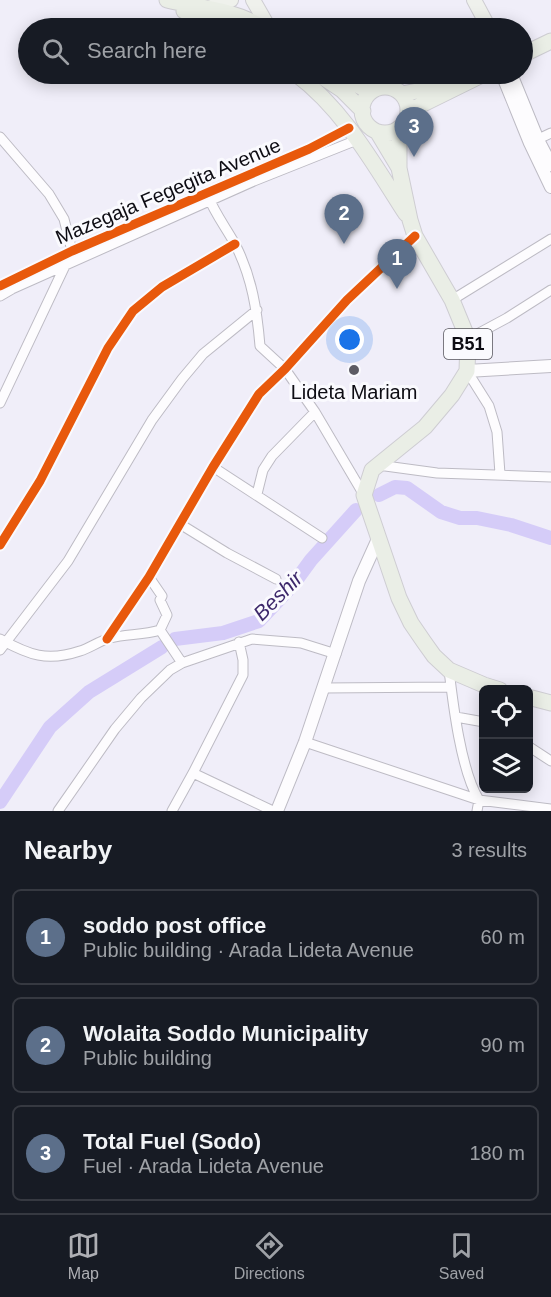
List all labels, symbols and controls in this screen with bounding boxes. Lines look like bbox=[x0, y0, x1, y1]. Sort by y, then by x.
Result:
search box bbox=[18, 18, 533, 84]
icon: search bbox=[39, 35, 72, 68]
text: Search here bbox=[87, 38, 207, 63]
pin: 3 bbox=[394, 108, 434, 157]
street label: Mazegaja Fegegita Avenue bbox=[52, 134, 284, 248]
pin: 2 bbox=[324, 194, 364, 244]
pin: 1 bbox=[378, 240, 416, 289]
your location bbox=[335, 325, 364, 354]
road number: B51 bbox=[444, 329, 492, 359]
marker: Lideta Mariam bbox=[347, 363, 361, 377]
place label: Lideta Mariam bbox=[291, 381, 417, 403]
water label: Beshir bbox=[248, 566, 308, 625]
map controls bbox=[479, 685, 533, 793]
button: locate bbox=[479, 685, 533, 739]
button: layers bbox=[479, 739, 533, 793]
text: Nearby bbox=[24, 835, 112, 865]
text: 3 results bbox=[451, 839, 527, 861]
text: soddo post office bbox=[83, 913, 266, 938]
text: 1 bbox=[40, 926, 51, 948]
text: 60 m bbox=[481, 926, 525, 948]
text: Public building · Arada Lideta Avenue bbox=[83, 939, 414, 961]
text: Wolaita Soddo Municipality bbox=[83, 1021, 369, 1046]
text: 2 bbox=[40, 1034, 51, 1056]
text: 90 m bbox=[481, 1034, 525, 1056]
text: Public building bbox=[83, 1047, 212, 1069]
text: Total Fuel (Sodo) bbox=[83, 1129, 261, 1154]
text: 3 bbox=[40, 1142, 51, 1164]
text: 180 m bbox=[469, 1142, 525, 1164]
text: Fuel · Arada Lideta Avenue bbox=[83, 1155, 324, 1177]
tab: Map bbox=[67, 1229, 100, 1283]
tab: Directions bbox=[234, 1229, 305, 1283]
tab: Saved bbox=[439, 1229, 484, 1283]

